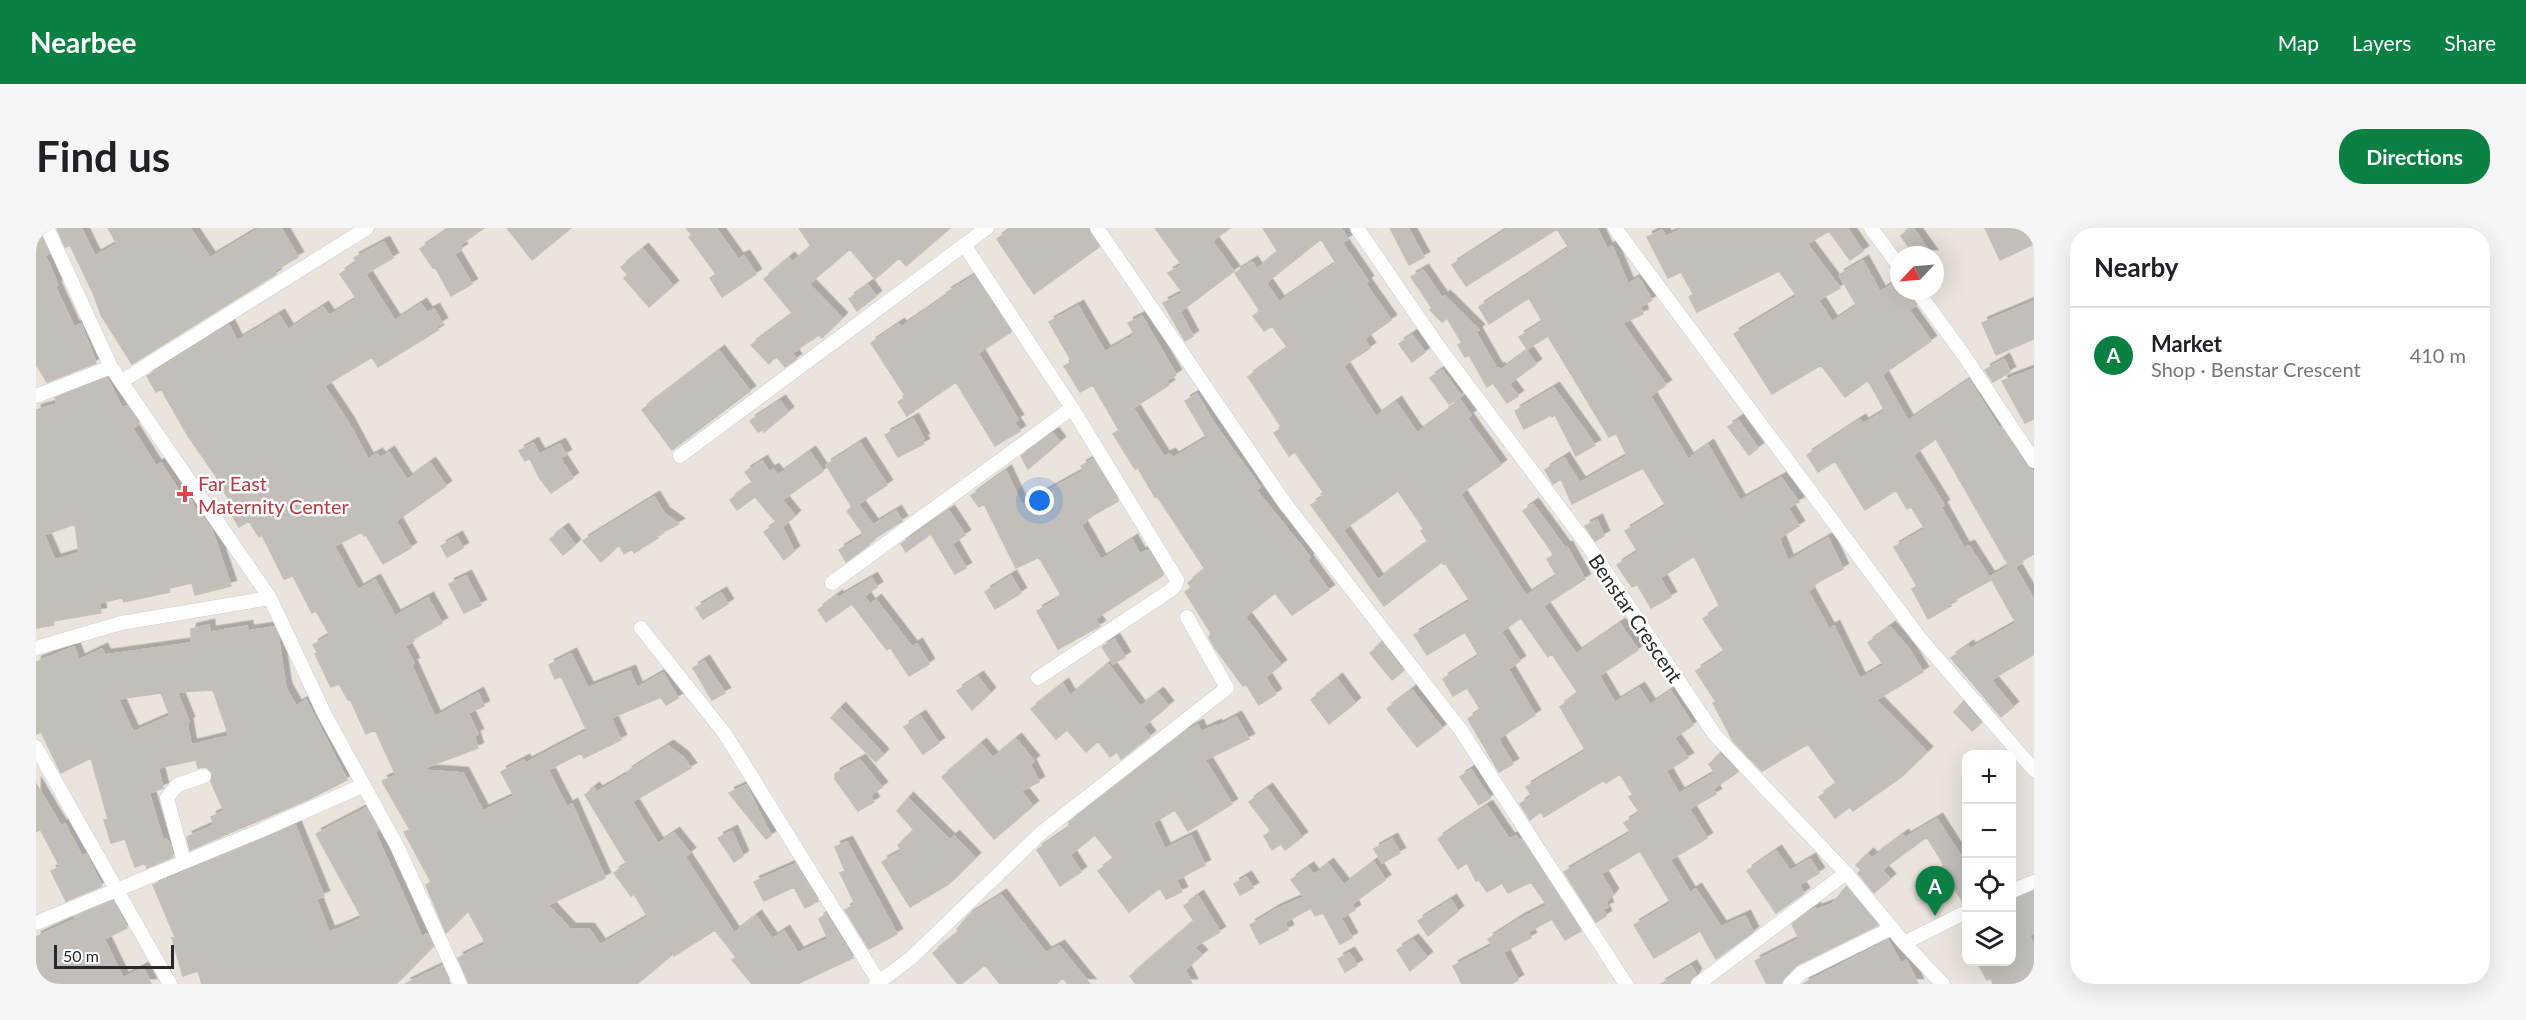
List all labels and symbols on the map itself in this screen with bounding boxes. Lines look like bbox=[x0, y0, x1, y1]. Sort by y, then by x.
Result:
north arrow bbox=[1890, 246, 1944, 300]
place label: Far East Maternity Center bbox=[198, 471, 350, 518]
marker: Far East Maternity Center bbox=[176, 485, 194, 503]
your location bbox=[1025, 486, 1054, 515]
street label: Benstar Crescent bbox=[1584, 549, 1688, 687]
pin: A bbox=[1916, 866, 1954, 916]
scale bar bbox=[54, 942, 174, 970]

